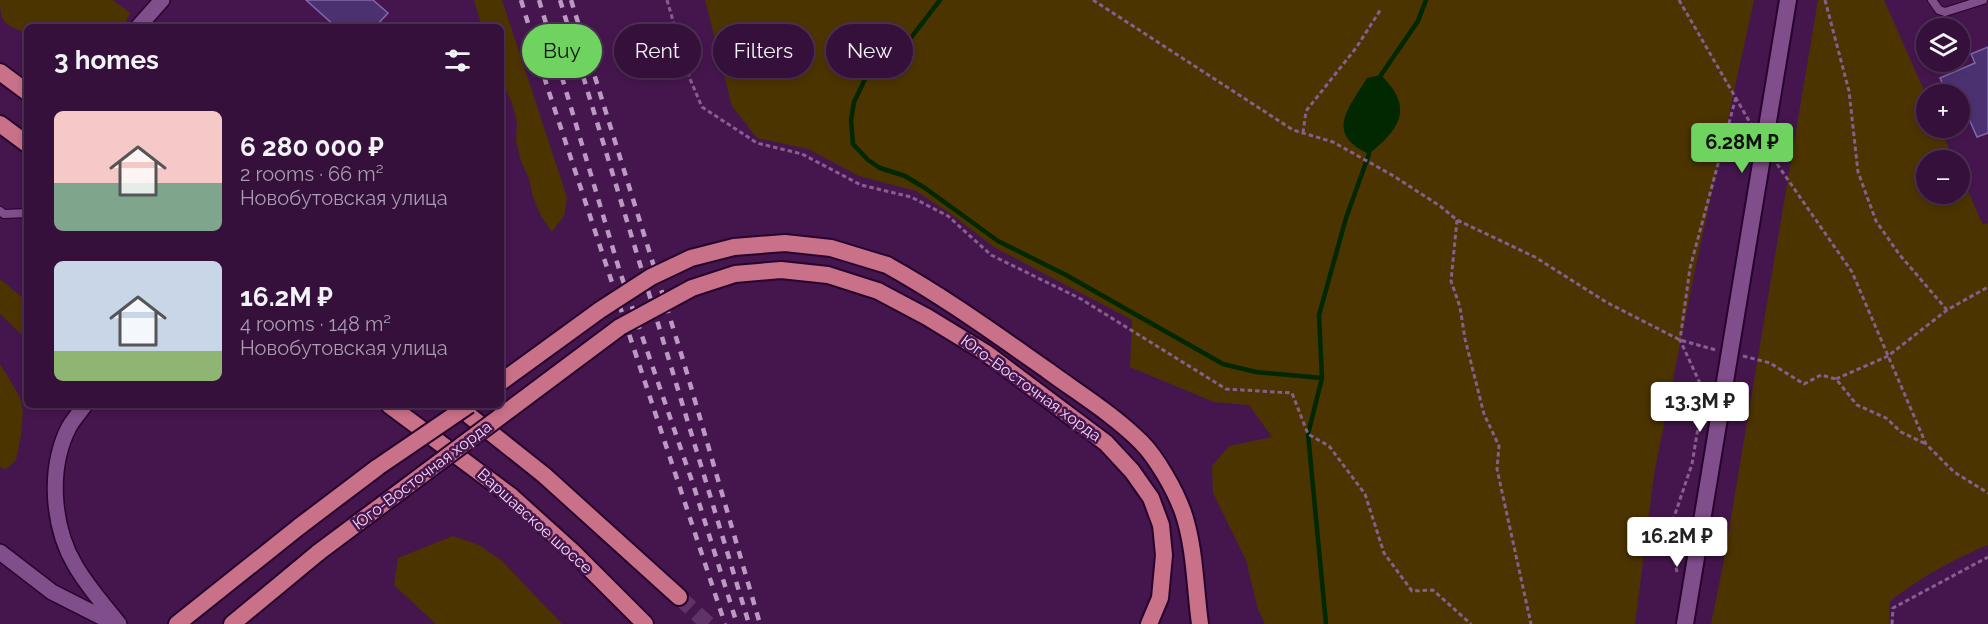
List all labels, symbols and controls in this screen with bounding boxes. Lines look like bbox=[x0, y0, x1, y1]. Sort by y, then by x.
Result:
map controls bbox=[1916, 18, 1970, 204]
button: layers bbox=[1916, 18, 1970, 72]
chip: Buy bbox=[522, 24, 602, 78]
chip: Rent bbox=[614, 24, 701, 78]
chip: Filters bbox=[713, 24, 814, 78]
chip: New bbox=[826, 24, 913, 78]
icon: filters bbox=[441, 44, 474, 77]
text: 3 homes bbox=[54, 45, 159, 75]
button: + bbox=[1916, 84, 1970, 138]
pin: 6.28M ₽ bbox=[1687, 123, 1797, 174]
text: 6.28M ₽ bbox=[1705, 130, 1779, 154]
text: 6 280 000 ₽ bbox=[240, 132, 384, 162]
icon: home bbox=[102, 135, 174, 207]
button: − bbox=[1916, 150, 1970, 204]
text: 2 rooms · 66 m² bbox=[240, 162, 383, 186]
text: Новобутовская улица bbox=[240, 186, 448, 210]
text: 16.2M ₽ bbox=[240, 282, 333, 312]
icon: home bbox=[102, 285, 174, 357]
text: 4 rooms · 148 m² bbox=[240, 312, 391, 336]
street label: Юго-Восточная хорда bbox=[957, 331, 1105, 445]
text: Новобутовская улица bbox=[240, 336, 448, 360]
pin: 13.3M ₽ bbox=[1645, 382, 1755, 433]
text: 13.3M ₽ bbox=[1665, 389, 1735, 413]
street label: Юго-Восточная хорда bbox=[349, 417, 495, 533]
street label: Варшавское шоссе bbox=[474, 464, 596, 578]
pin: 16.2M ₽ bbox=[1622, 517, 1732, 568]
text: 16.2M ₽ bbox=[1641, 524, 1713, 548]

